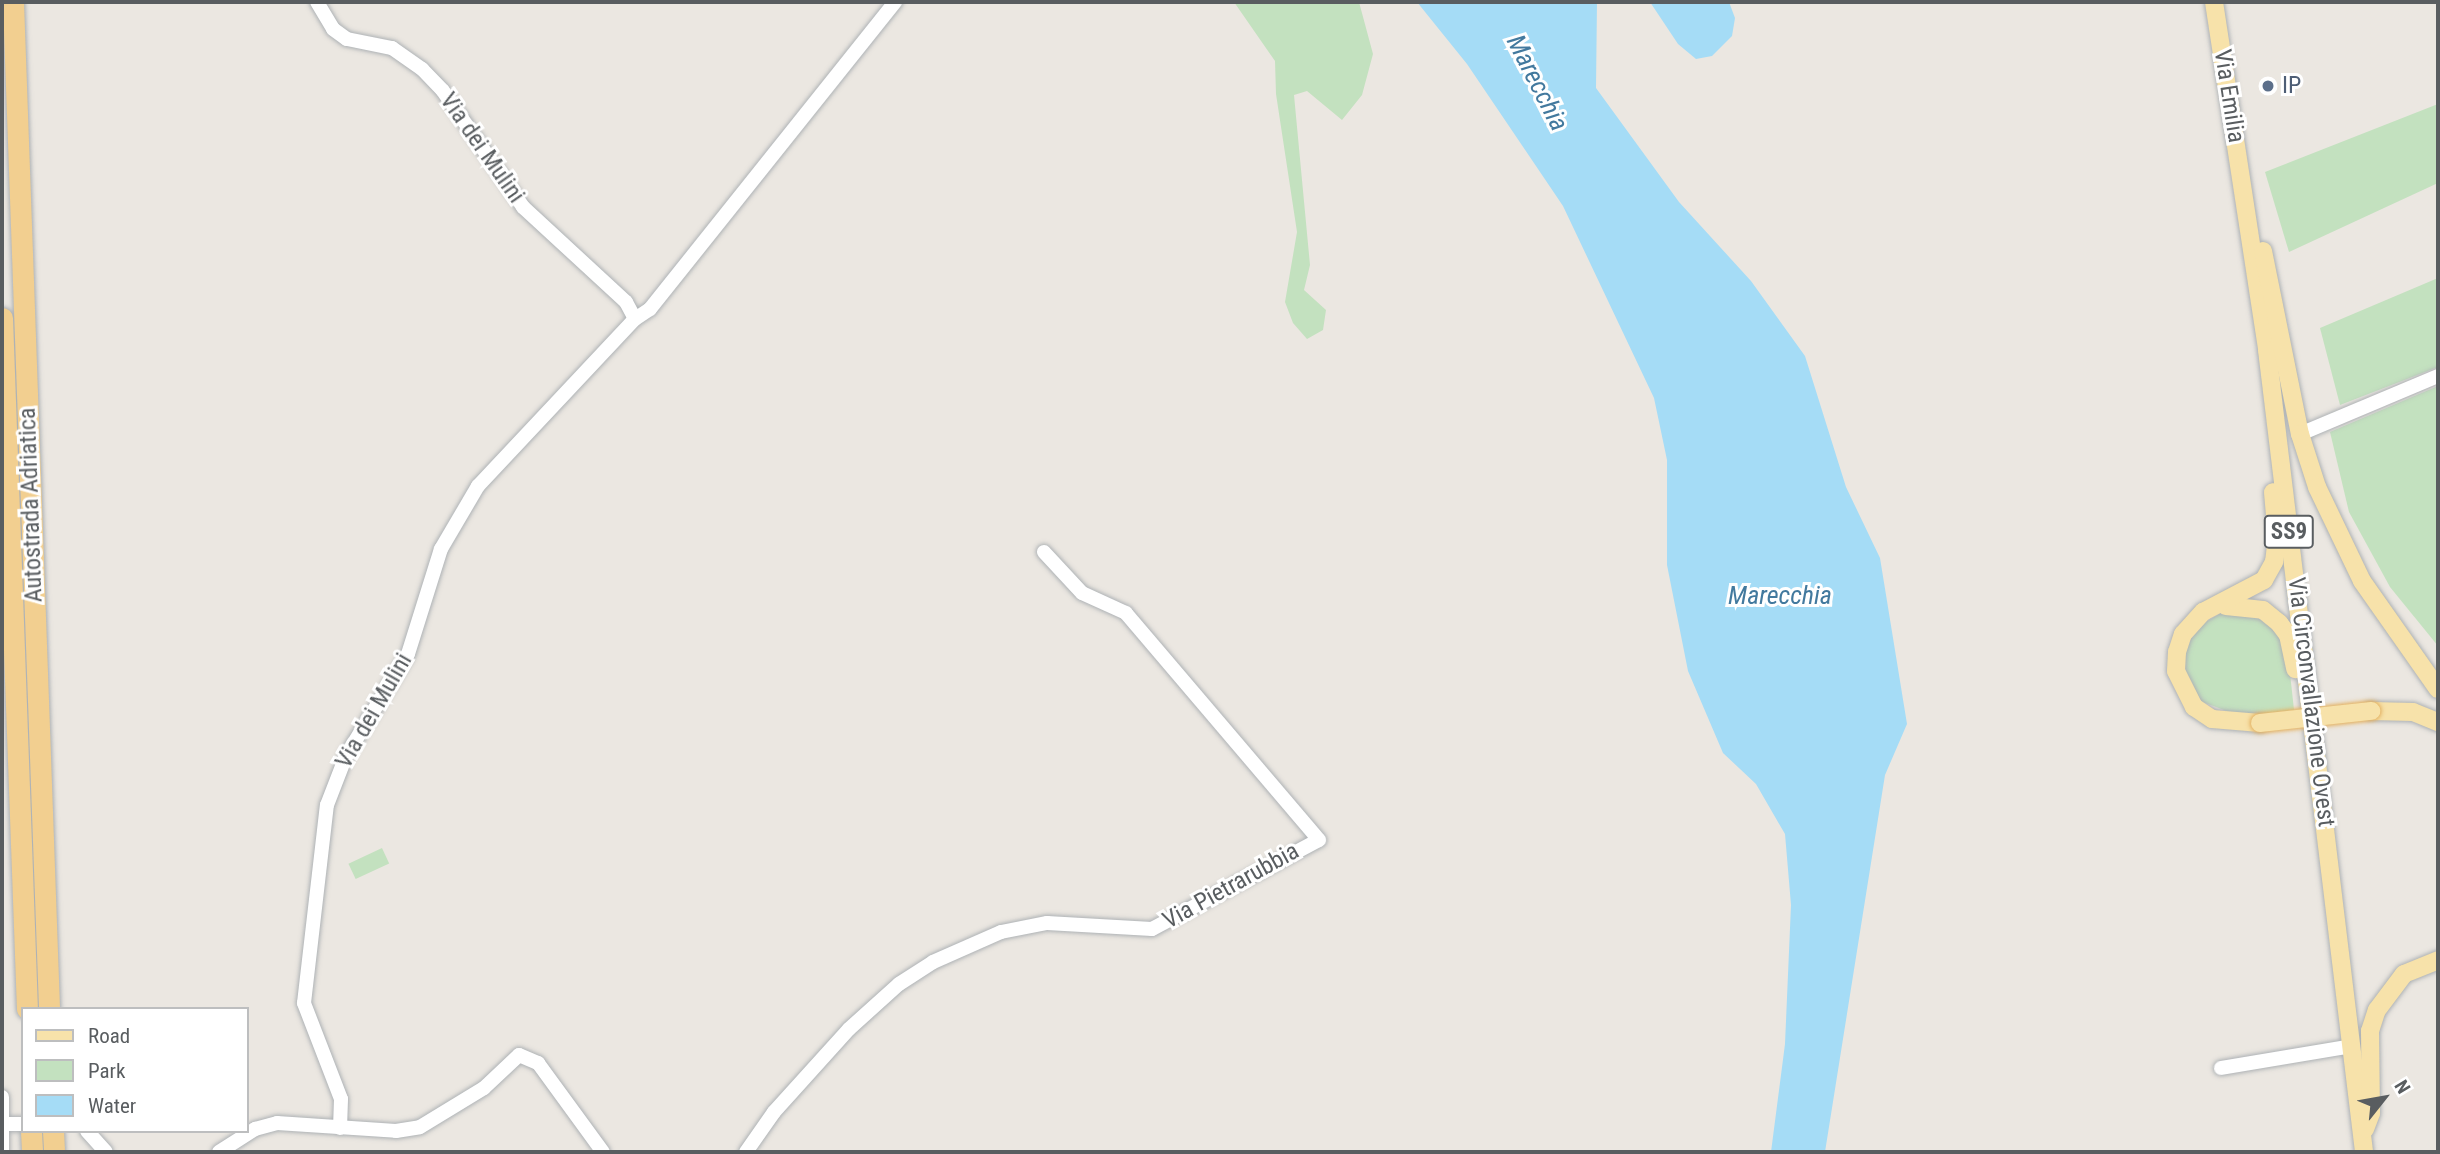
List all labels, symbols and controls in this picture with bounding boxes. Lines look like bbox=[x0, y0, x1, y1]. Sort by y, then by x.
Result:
water label: Marecchia bbox=[1500, 30, 1574, 136]
street label: Via Emilia bbox=[2207, 47, 2251, 145]
place label: IP bbox=[2282, 72, 2301, 100]
marker: IP bbox=[2260, 78, 2276, 94]
street label: Via dei Mulini bbox=[433, 87, 531, 209]
street label: Autostrada Adriatica bbox=[13, 407, 49, 603]
road number: SS9 bbox=[2263, 512, 2315, 552]
street label: Via Circonvallazione Ovest bbox=[2281, 576, 2341, 828]
water label: Marecchia bbox=[1728, 580, 1832, 612]
street label: Via dei Mulini bbox=[330, 648, 418, 774]
street label: Via Pietrarubbia bbox=[1158, 837, 1304, 935]
legend bbox=[21, 1007, 248, 1133]
text: Road bbox=[88, 1024, 130, 1048]
text: Park bbox=[88, 1059, 125, 1083]
north arrow bbox=[2349, 1063, 2419, 1133]
text: N bbox=[2390, 1076, 2415, 1098]
text: Water bbox=[88, 1094, 136, 1118]

